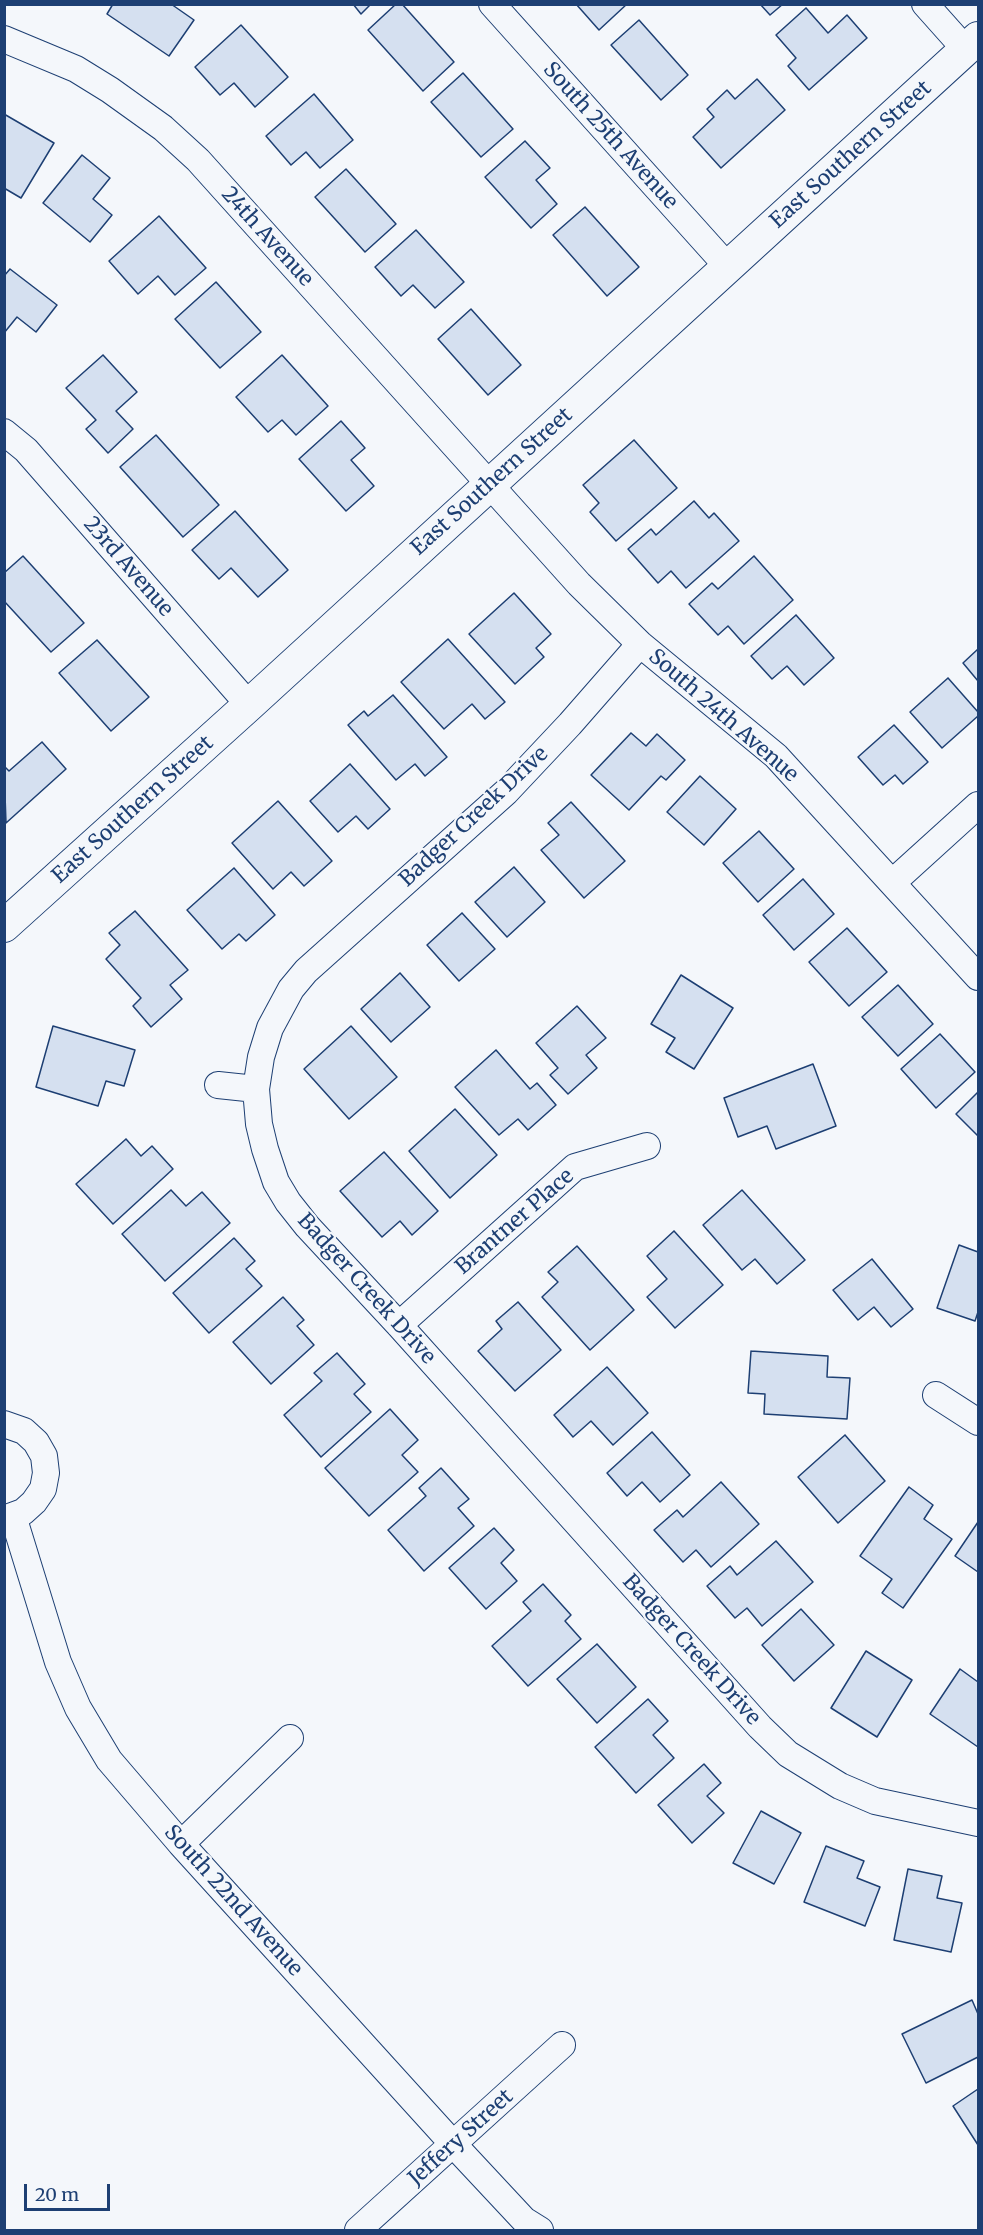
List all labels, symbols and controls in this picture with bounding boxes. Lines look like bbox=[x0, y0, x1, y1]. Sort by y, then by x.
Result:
street label: South 25th Avenue bbox=[538, 57, 682, 215]
street label: East Southern Street bbox=[765, 76, 937, 234]
street label: 24th Avenue bbox=[216, 182, 318, 292]
street label: East Southern Street bbox=[406, 403, 578, 561]
street label: 23rd Avenue bbox=[78, 512, 178, 622]
street label: South 24th Avenue bbox=[643, 644, 803, 788]
street label: East Southern Street bbox=[47, 731, 219, 889]
street label: Badger Creek Drive bbox=[394, 742, 554, 892]
street label: Brantner Place bbox=[451, 1164, 579, 1280]
street label: Badger Creek Drive bbox=[292, 1209, 440, 1369]
street label: Badger Creek Drive bbox=[617, 1570, 765, 1730]
street label: South 22nd Avenue bbox=[159, 1820, 307, 1982]
street label: Jeffery Street bbox=[403, 2084, 519, 2192]
scale bar bbox=[27, 2172, 112, 2210]
text: 20 m bbox=[35, 2183, 79, 2206]

